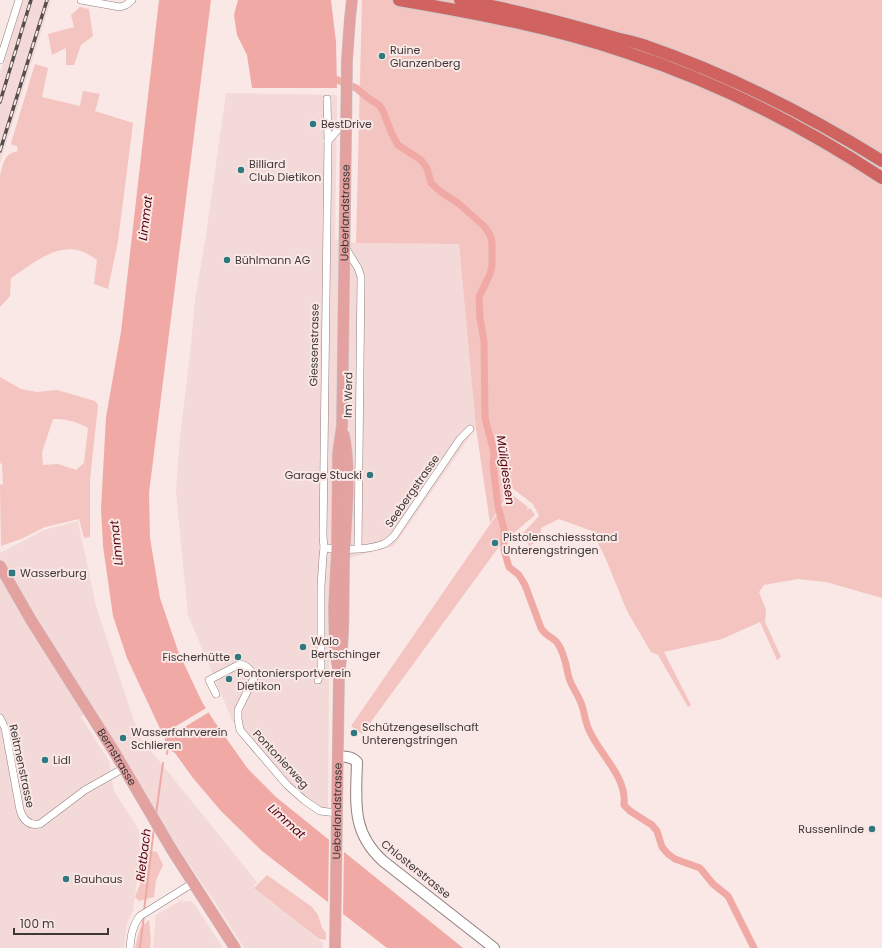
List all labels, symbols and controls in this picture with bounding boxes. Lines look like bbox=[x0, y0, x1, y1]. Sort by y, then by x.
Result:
place label: Ruine Glanzenberg bbox=[390, 42, 460, 71]
marker: Ruine Glanzenberg bbox=[377, 51, 387, 61]
place label: BestDrive bbox=[321, 116, 372, 132]
marker: BestDrive bbox=[308, 119, 318, 129]
place label: Billiard Club Dietikon bbox=[249, 156, 321, 185]
street label: Ueberlandstrasse bbox=[336, 164, 354, 261]
marker: Billiard Club Dietikon bbox=[236, 165, 246, 175]
water label: Limmat bbox=[134, 194, 156, 242]
place label: Bühlmann AG bbox=[235, 252, 311, 268]
marker: Bühlmann AG bbox=[222, 255, 232, 265]
street label: Giessenstrasse bbox=[305, 303, 323, 387]
street label: Im Werd bbox=[340, 372, 356, 418]
water label: Müligiessen bbox=[493, 434, 519, 506]
street label: Seebergstrasse bbox=[381, 451, 443, 531]
place label: Garage Stucki bbox=[285, 467, 362, 483]
marker: Garage Stucki bbox=[365, 470, 375, 480]
water label: Limmat bbox=[105, 519, 127, 566]
place label: Pistolenschiessstand Unterengstringen bbox=[503, 529, 618, 558]
marker: Pistolenschiessstand Unterengstringen bbox=[490, 538, 500, 548]
place label: Wasserburg bbox=[20, 565, 87, 581]
marker: Wasserburg bbox=[7, 568, 17, 578]
place label: Walo Bertschinger bbox=[311, 633, 380, 662]
marker: Walo Bertschinger bbox=[298, 642, 308, 652]
place label: Fischerhütte bbox=[162, 649, 230, 665]
marker: Fischerhütte bbox=[233, 652, 243, 662]
place label: Pontoniersportverein Dietikon bbox=[237, 665, 351, 694]
marker: Pontoniersportverein Dietikon bbox=[224, 674, 234, 684]
place label: Schützengesellschaft Unterengstringen bbox=[362, 719, 479, 748]
street label: Reitmenstrasse bbox=[5, 723, 39, 809]
place label: Wasserfahrverein Schlieren bbox=[131, 724, 227, 753]
street label: Bernstrasse bbox=[93, 725, 141, 789]
street label: Pontonierweg bbox=[249, 726, 313, 792]
marker: Schützengesellschaft Unterengstringen bbox=[349, 728, 359, 738]
marker: Wasserfahrverein Schlieren bbox=[118, 733, 128, 743]
place label: Lidl bbox=[53, 752, 71, 768]
marker: Lidl bbox=[40, 755, 50, 765]
street label: Ueberlandstrasse bbox=[328, 762, 346, 860]
water label: Limmat bbox=[264, 800, 310, 843]
place label: Russenlinde bbox=[798, 821, 864, 837]
marker: Russenlinde bbox=[867, 824, 877, 834]
water label: Rietbach bbox=[131, 828, 155, 882]
street label: Chlosterstrasse bbox=[378, 836, 454, 902]
place label: Bauhaus bbox=[74, 871, 123, 887]
marker: Bauhaus bbox=[61, 874, 71, 884]
scale bar bbox=[14, 910, 108, 936]
text: 100 m bbox=[20, 915, 54, 932]

